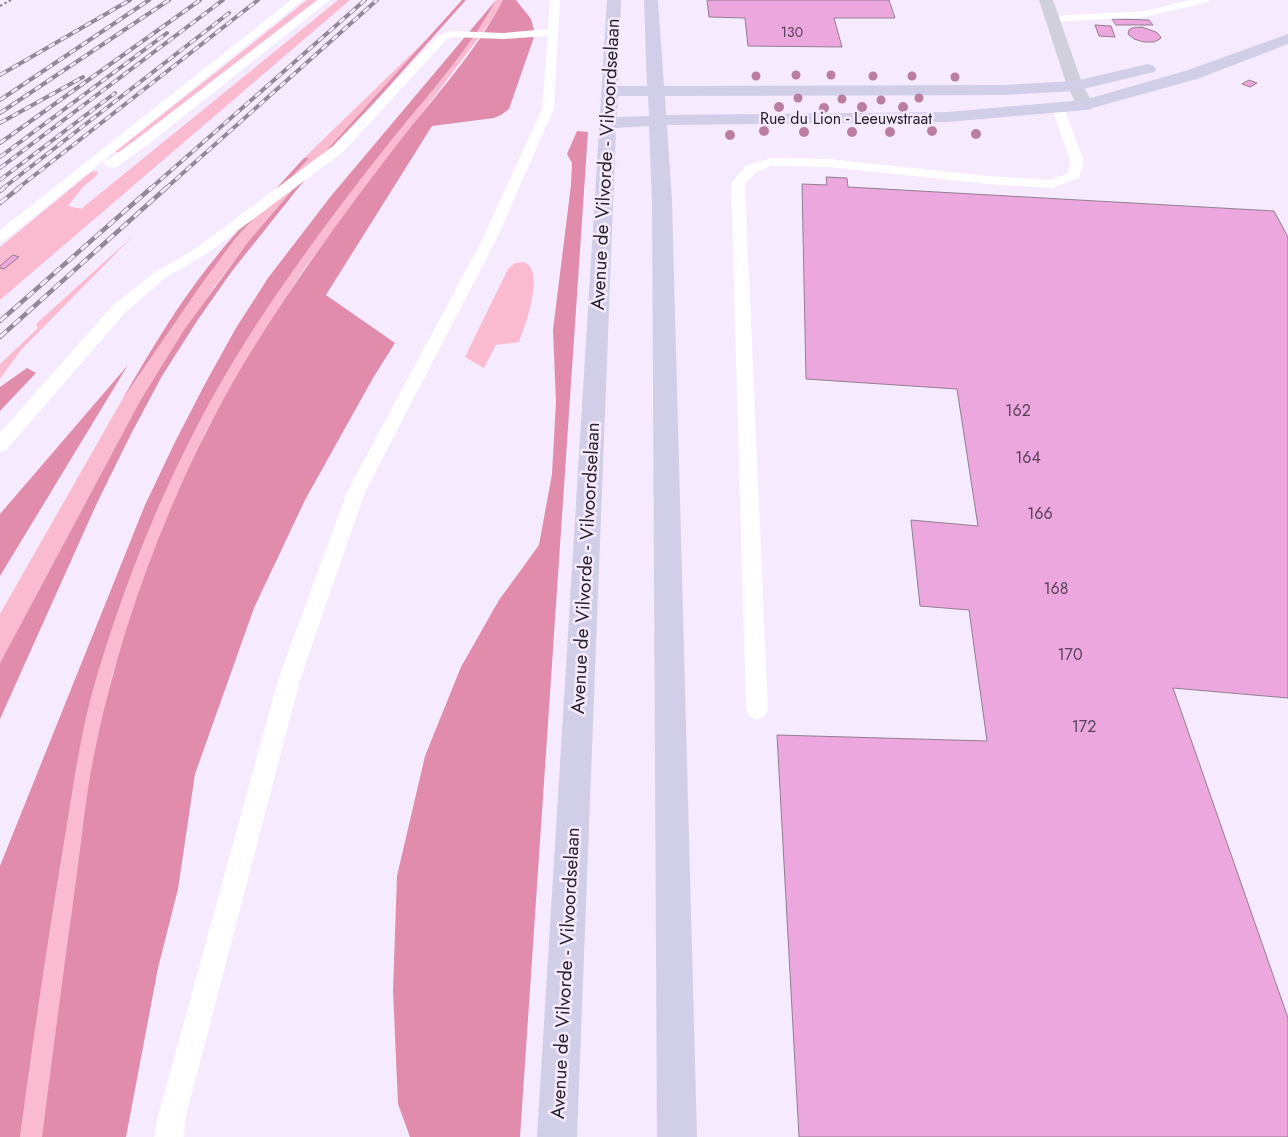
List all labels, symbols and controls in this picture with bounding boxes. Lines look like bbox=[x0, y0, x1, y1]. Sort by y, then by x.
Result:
street label: Avenue de Vilvorde - Vilvoordselaan bbox=[584, 17, 626, 311]
house number: 130 bbox=[781, 22, 803, 42]
street label: Rue du Lion - Leeuwstraat bbox=[760, 107, 932, 130]
house number: 162 bbox=[1005, 399, 1031, 422]
street label: Avenue de Vilvorde - Vilvoordselaan bbox=[564, 421, 606, 715]
house number: 164 bbox=[1015, 446, 1041, 469]
house number: 166 bbox=[1027, 502, 1053, 525]
house number: 168 bbox=[1043, 577, 1069, 600]
house number: 170 bbox=[1057, 643, 1083, 666]
house number: 172 bbox=[1072, 715, 1096, 738]
street label: Avenue de Vilvorde - Vilvoordselaan bbox=[544, 826, 586, 1120]

